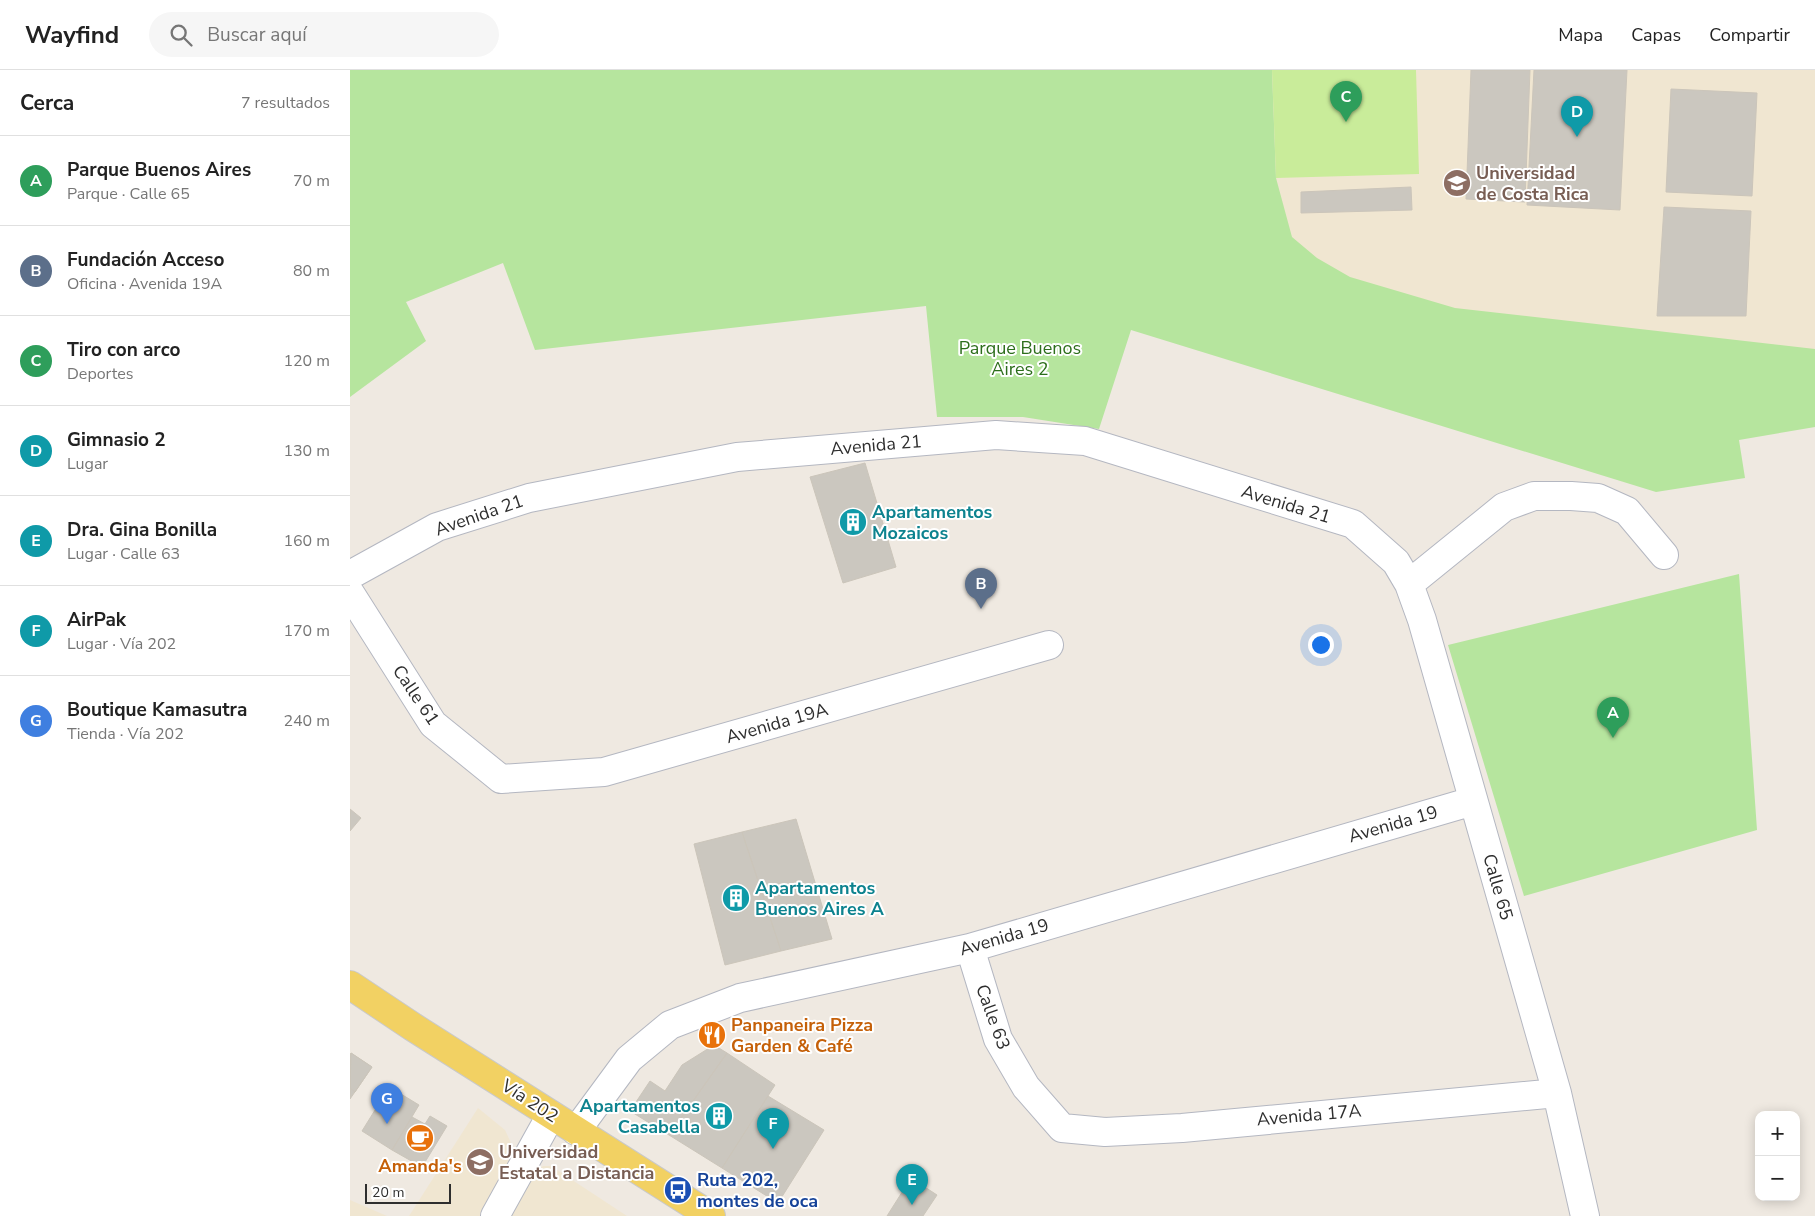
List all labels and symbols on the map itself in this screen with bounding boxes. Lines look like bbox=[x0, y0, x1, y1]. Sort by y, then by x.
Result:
pin: C bbox=[1330, 81, 1362, 122]
pin: D bbox=[1561, 96, 1593, 137]
place label: Universidad de Costa Rica bbox=[1476, 161, 1589, 206]
school or university icon: Universidad de Costa Rica bbox=[1442, 168, 1472, 198]
park label: Parque Buenos Aires 2 bbox=[959, 336, 1081, 381]
street label: Avenida 21 bbox=[829, 429, 923, 461]
street label: Avenida 21 bbox=[1238, 479, 1334, 529]
street label: Avenida 21 bbox=[432, 489, 526, 541]
place label: Apartamentos Mozaicos bbox=[872, 500, 993, 545]
building icon: Apartamentos Mozaicos bbox=[838, 507, 868, 537]
pin: B bbox=[965, 568, 997, 609]
your location bbox=[1308, 632, 1334, 658]
street label: Calle 61 bbox=[387, 660, 445, 730]
street label: Avenida 19A bbox=[723, 697, 831, 749]
pin: A bbox=[1597, 697, 1629, 738]
street label: Avenida 19 bbox=[1345, 800, 1441, 848]
street label: Calle 65 bbox=[1477, 851, 1519, 923]
place label: Apartamentos Buenos Aires A bbox=[755, 876, 884, 921]
building icon: Apartamentos Buenos Aires A bbox=[721, 883, 751, 913]
street label: Avenida 19 bbox=[956, 913, 1052, 961]
street label: Calle 63 bbox=[970, 981, 1016, 1053]
place label: Panpaneira Pizza Garden & Café bbox=[731, 1013, 873, 1058]
restaurant icon: Panpaneira Pizza Garden & Café bbox=[697, 1020, 727, 1050]
street label: Vía 202 bbox=[496, 1073, 563, 1128]
pin: G bbox=[371, 1083, 403, 1124]
place label: Apartamentos Casabella bbox=[580, 1094, 700, 1139]
street label: Avenida 17A bbox=[1256, 1098, 1362, 1132]
building icon: Apartamentos Casabella bbox=[704, 1101, 734, 1131]
pin: F bbox=[757, 1108, 789, 1149]
cafe icon: Amanda's bbox=[405, 1123, 435, 1153]
place label: Universidad Estatal a Distancia bbox=[499, 1140, 654, 1185]
school or university icon: Universidad Estatal a Distancia bbox=[465, 1147, 495, 1177]
place label: Amanda's bbox=[378, 1154, 462, 1178]
pin: E bbox=[896, 1164, 928, 1205]
place label: Ruta 202, montes de oca bbox=[697, 1168, 818, 1213]
bus stop icon: Ruta 202, montes de oca bbox=[663, 1175, 693, 1205]
scale bar bbox=[365, 1181, 451, 1204]

